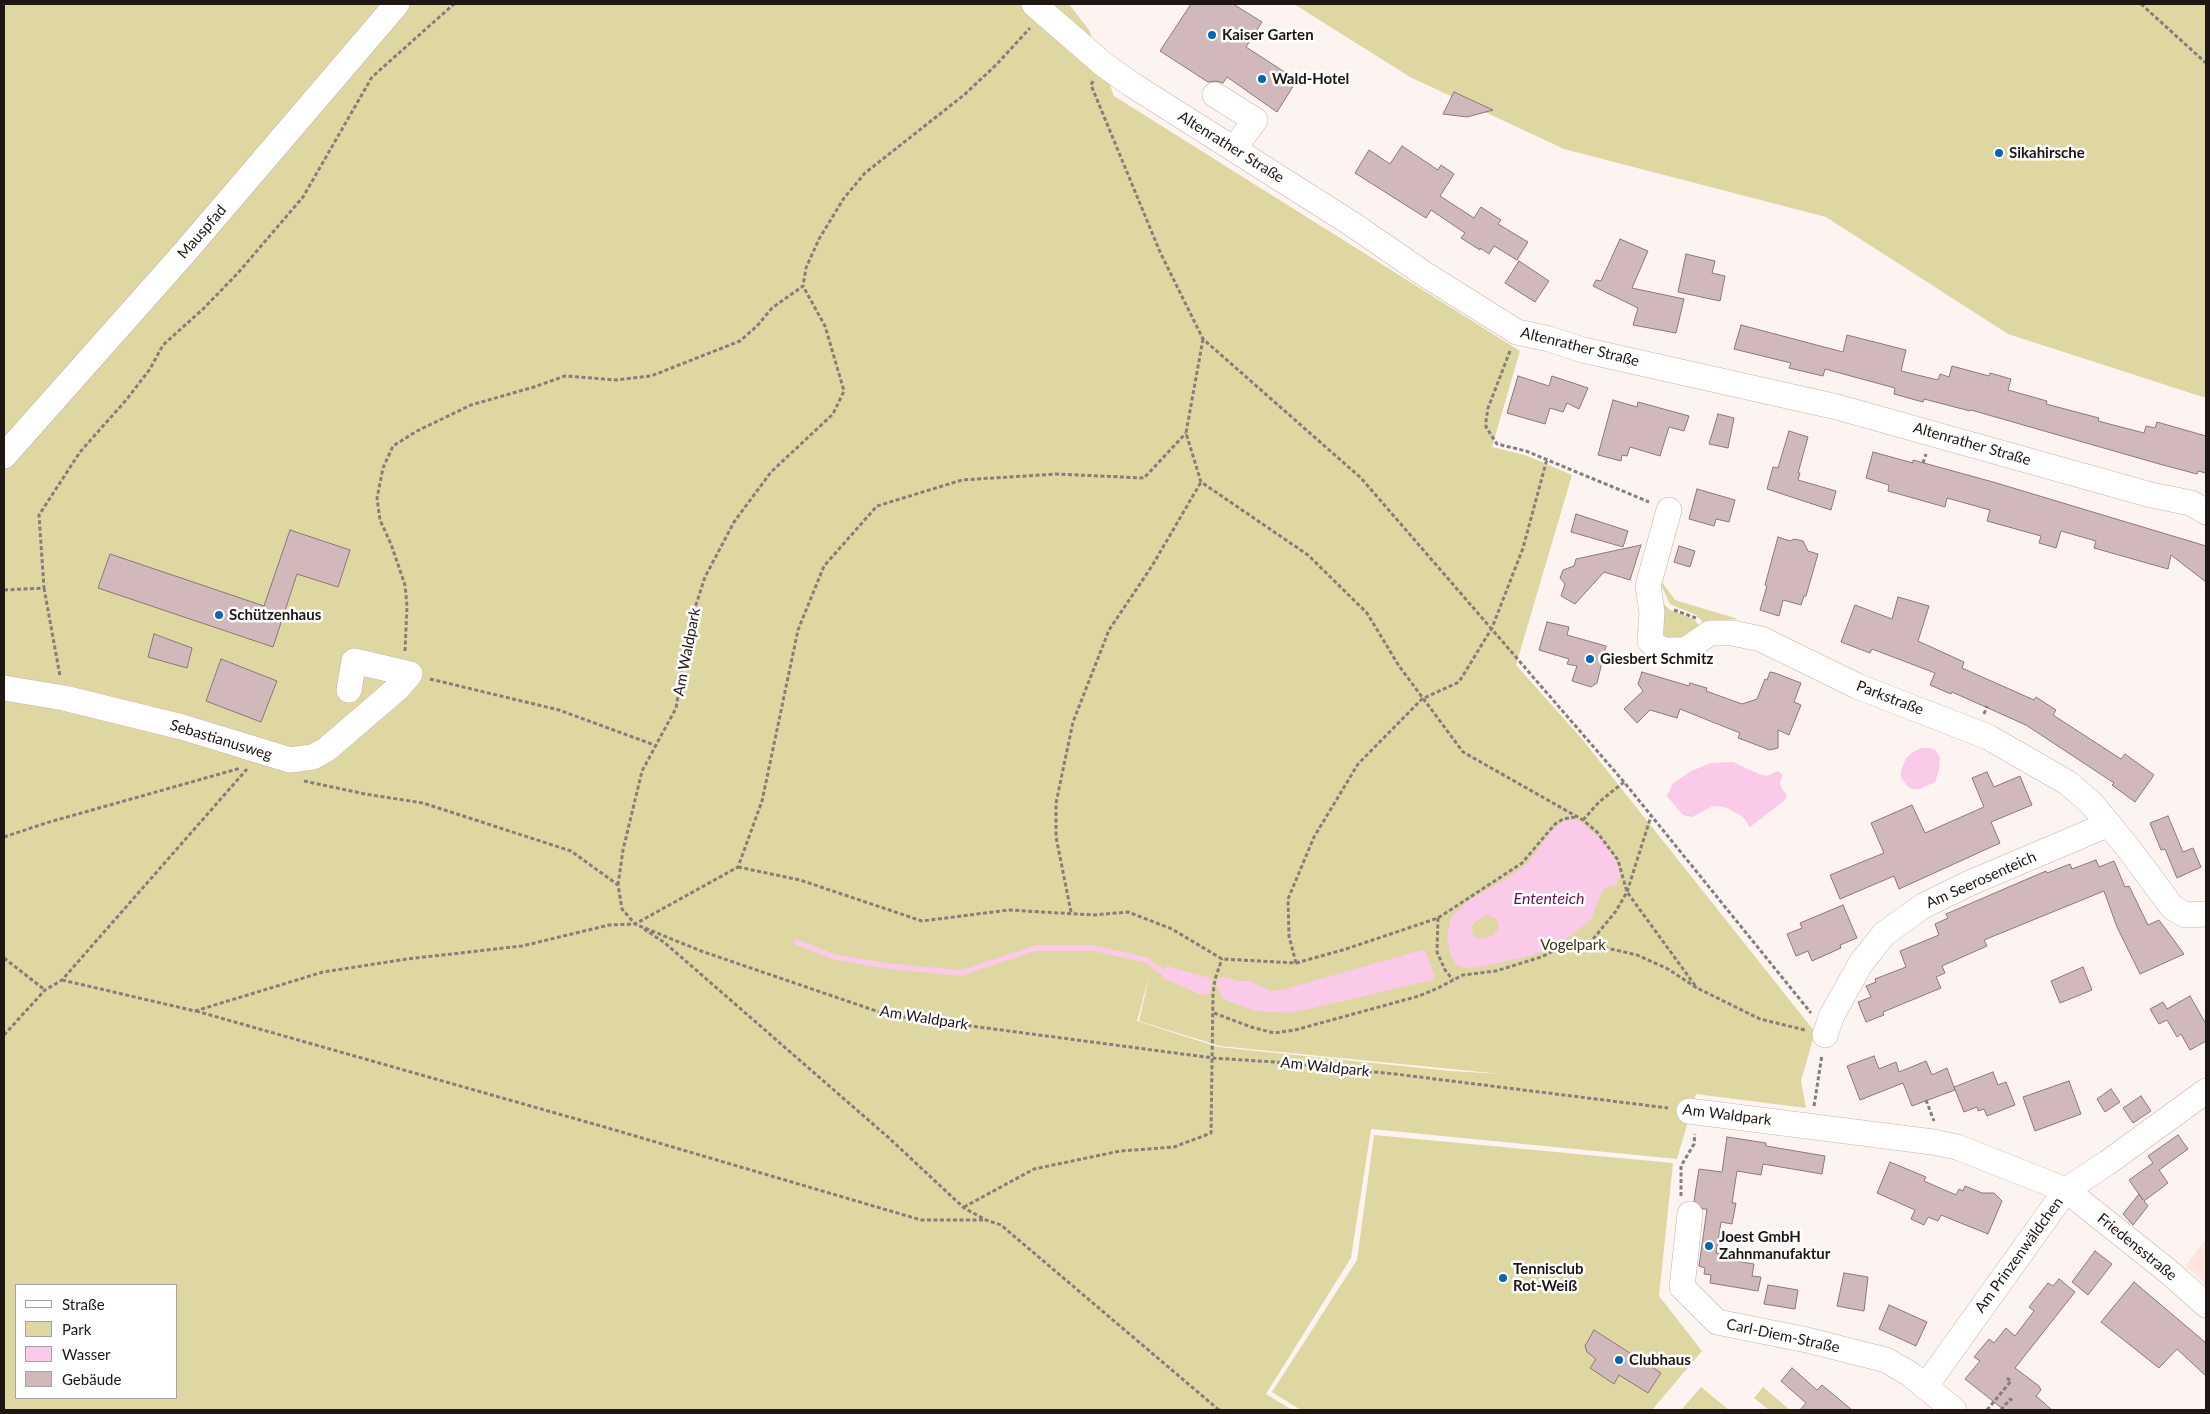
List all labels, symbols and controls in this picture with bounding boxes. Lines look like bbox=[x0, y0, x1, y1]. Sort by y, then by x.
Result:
place label: Kaiser Garten bbox=[1222, 26, 1314, 44]
marker: Kaiser Garten bbox=[1206, 29, 1218, 41]
place label: Wald-Hotel bbox=[1272, 70, 1349, 88]
marker: Wald-Hotel bbox=[1256, 73, 1268, 85]
street label: Altenrather Straße bbox=[1175, 107, 1287, 187]
place label: Sikahirsche bbox=[2009, 144, 2085, 162]
marker: Sikahirsche bbox=[1993, 147, 2005, 159]
street label: Mauspfad bbox=[174, 201, 230, 263]
street label: Altenrather Straße bbox=[1519, 324, 1641, 370]
street label: Altenrather Straße bbox=[1911, 419, 2033, 469]
place label: Schützenhaus bbox=[229, 606, 321, 624]
street label: Am Waldpark bbox=[670, 606, 704, 698]
marker: Schützenhaus bbox=[213, 609, 225, 621]
place label: Giesbert Schmitz bbox=[1600, 650, 1713, 668]
marker: Giesbert Schmitz bbox=[1584, 653, 1596, 665]
street label: Parkstraße bbox=[1854, 677, 1926, 719]
street label: Sebastianusweg bbox=[168, 716, 274, 764]
street label: Am Seerosenteich bbox=[1923, 848, 2039, 912]
water label: Ententeich bbox=[1514, 889, 1584, 909]
park label: Vogelpark bbox=[1540, 936, 1606, 954]
street label: Am Waldpark bbox=[878, 1002, 970, 1034]
street label: Am Waldpark bbox=[1280, 1053, 1370, 1081]
street label: Am Waldpark bbox=[1682, 1101, 1772, 1129]
street label: Am Prinzenwäldchen bbox=[1971, 1194, 2067, 1316]
street label: Friedensstraße bbox=[2094, 1209, 2180, 1285]
place label: Joest GmbH Zahnmanufaktur bbox=[1719, 1228, 1830, 1263]
marker: Joest GmbH Zahnmanufaktur bbox=[1703, 1240, 1715, 1252]
place label: Tennisclub Rot-Weiß bbox=[1513, 1260, 1583, 1295]
marker: Tennisclub Rot-Weiß bbox=[1497, 1272, 1509, 1284]
legend bbox=[15, 1284, 178, 1399]
text: Straße bbox=[62, 1295, 105, 1313]
street label: Carl-Diem-Straße bbox=[1725, 1315, 1841, 1357]
text: Park bbox=[62, 1320, 91, 1338]
text: Wasser bbox=[62, 1345, 111, 1363]
place label: Clubhaus bbox=[1629, 1351, 1691, 1369]
marker: Clubhaus bbox=[1613, 1354, 1625, 1366]
text: Gebäude bbox=[62, 1370, 121, 1388]

